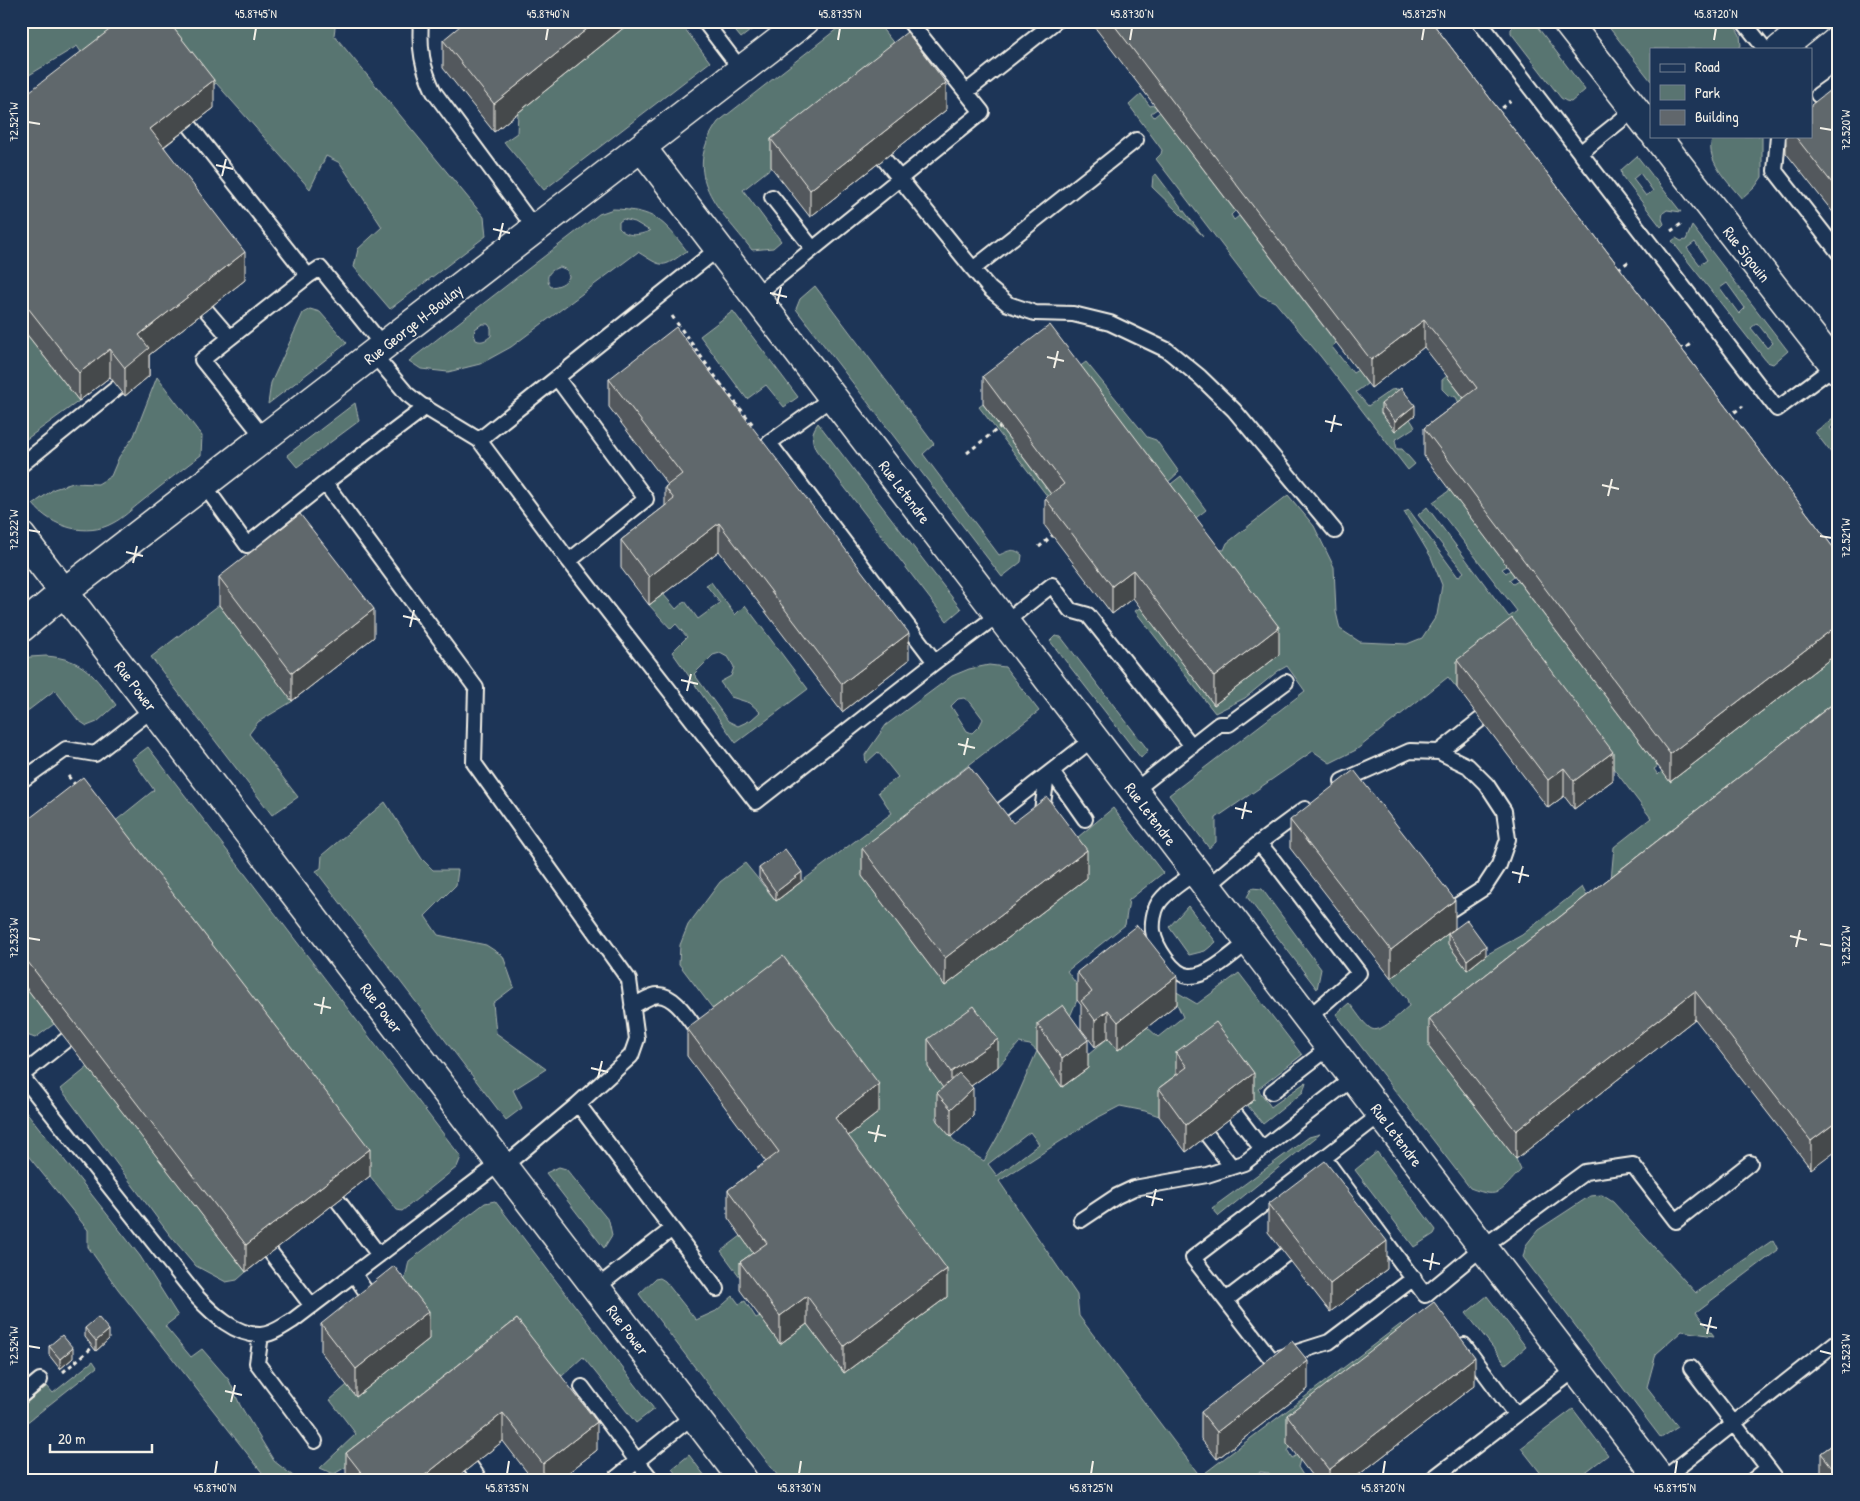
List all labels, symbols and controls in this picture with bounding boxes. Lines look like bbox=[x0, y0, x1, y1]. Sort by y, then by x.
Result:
text: 45.8745°N bbox=[235, 5, 277, 22]
text: 45.8740°N bbox=[527, 5, 569, 22]
text: 45.8735°N bbox=[819, 5, 861, 22]
text: 45.8730°N bbox=[1110, 5, 1154, 22]
text: 45.8725°N bbox=[1402, 5, 1446, 22]
text: 45.8720°N bbox=[1694, 5, 1738, 22]
legend bbox=[1650, 48, 1812, 138]
text: Road bbox=[1695, 56, 1720, 77]
text: Park bbox=[1695, 82, 1720, 103]
text: 72.521°W bbox=[5, 102, 22, 142]
text: Building bbox=[1695, 106, 1739, 127]
text: 72.520°W bbox=[1837, 109, 1854, 150]
street label: Rue Sigouin bbox=[1718, 221, 1776, 287]
street label: Rue George H-Boulay bbox=[359, 278, 467, 370]
street label: Rue Letendre bbox=[874, 456, 936, 529]
text: 72.522°W bbox=[5, 509, 22, 550]
text: 72.521°W bbox=[1837, 518, 1854, 558]
street label: Rue Power bbox=[110, 656, 162, 716]
street label: Rue Letendre bbox=[1120, 778, 1182, 851]
text: 72.523°W bbox=[5, 917, 22, 958]
text: 72.522°W bbox=[1837, 925, 1854, 966]
street label: Rue Power bbox=[356, 978, 408, 1038]
street label: Rue Letendre bbox=[1366, 1099, 1428, 1172]
street label: Rue Power bbox=[602, 1300, 654, 1360]
text: 72.524°W bbox=[5, 1326, 22, 1366]
text: 72.523°W bbox=[1837, 1333, 1854, 1374]
scale bar bbox=[50, 1421, 152, 1453]
text: 20 m bbox=[58, 1428, 85, 1449]
text: 45.8740°N bbox=[194, 1479, 236, 1496]
text: 45.8735°N bbox=[486, 1479, 528, 1496]
text: 45.8730°N bbox=[777, 1479, 821, 1496]
text: 45.8725°N bbox=[1069, 1479, 1113, 1496]
text: 45.8720°N bbox=[1361, 1479, 1405, 1496]
text: 45.8715°N bbox=[1654, 1479, 1696, 1496]

